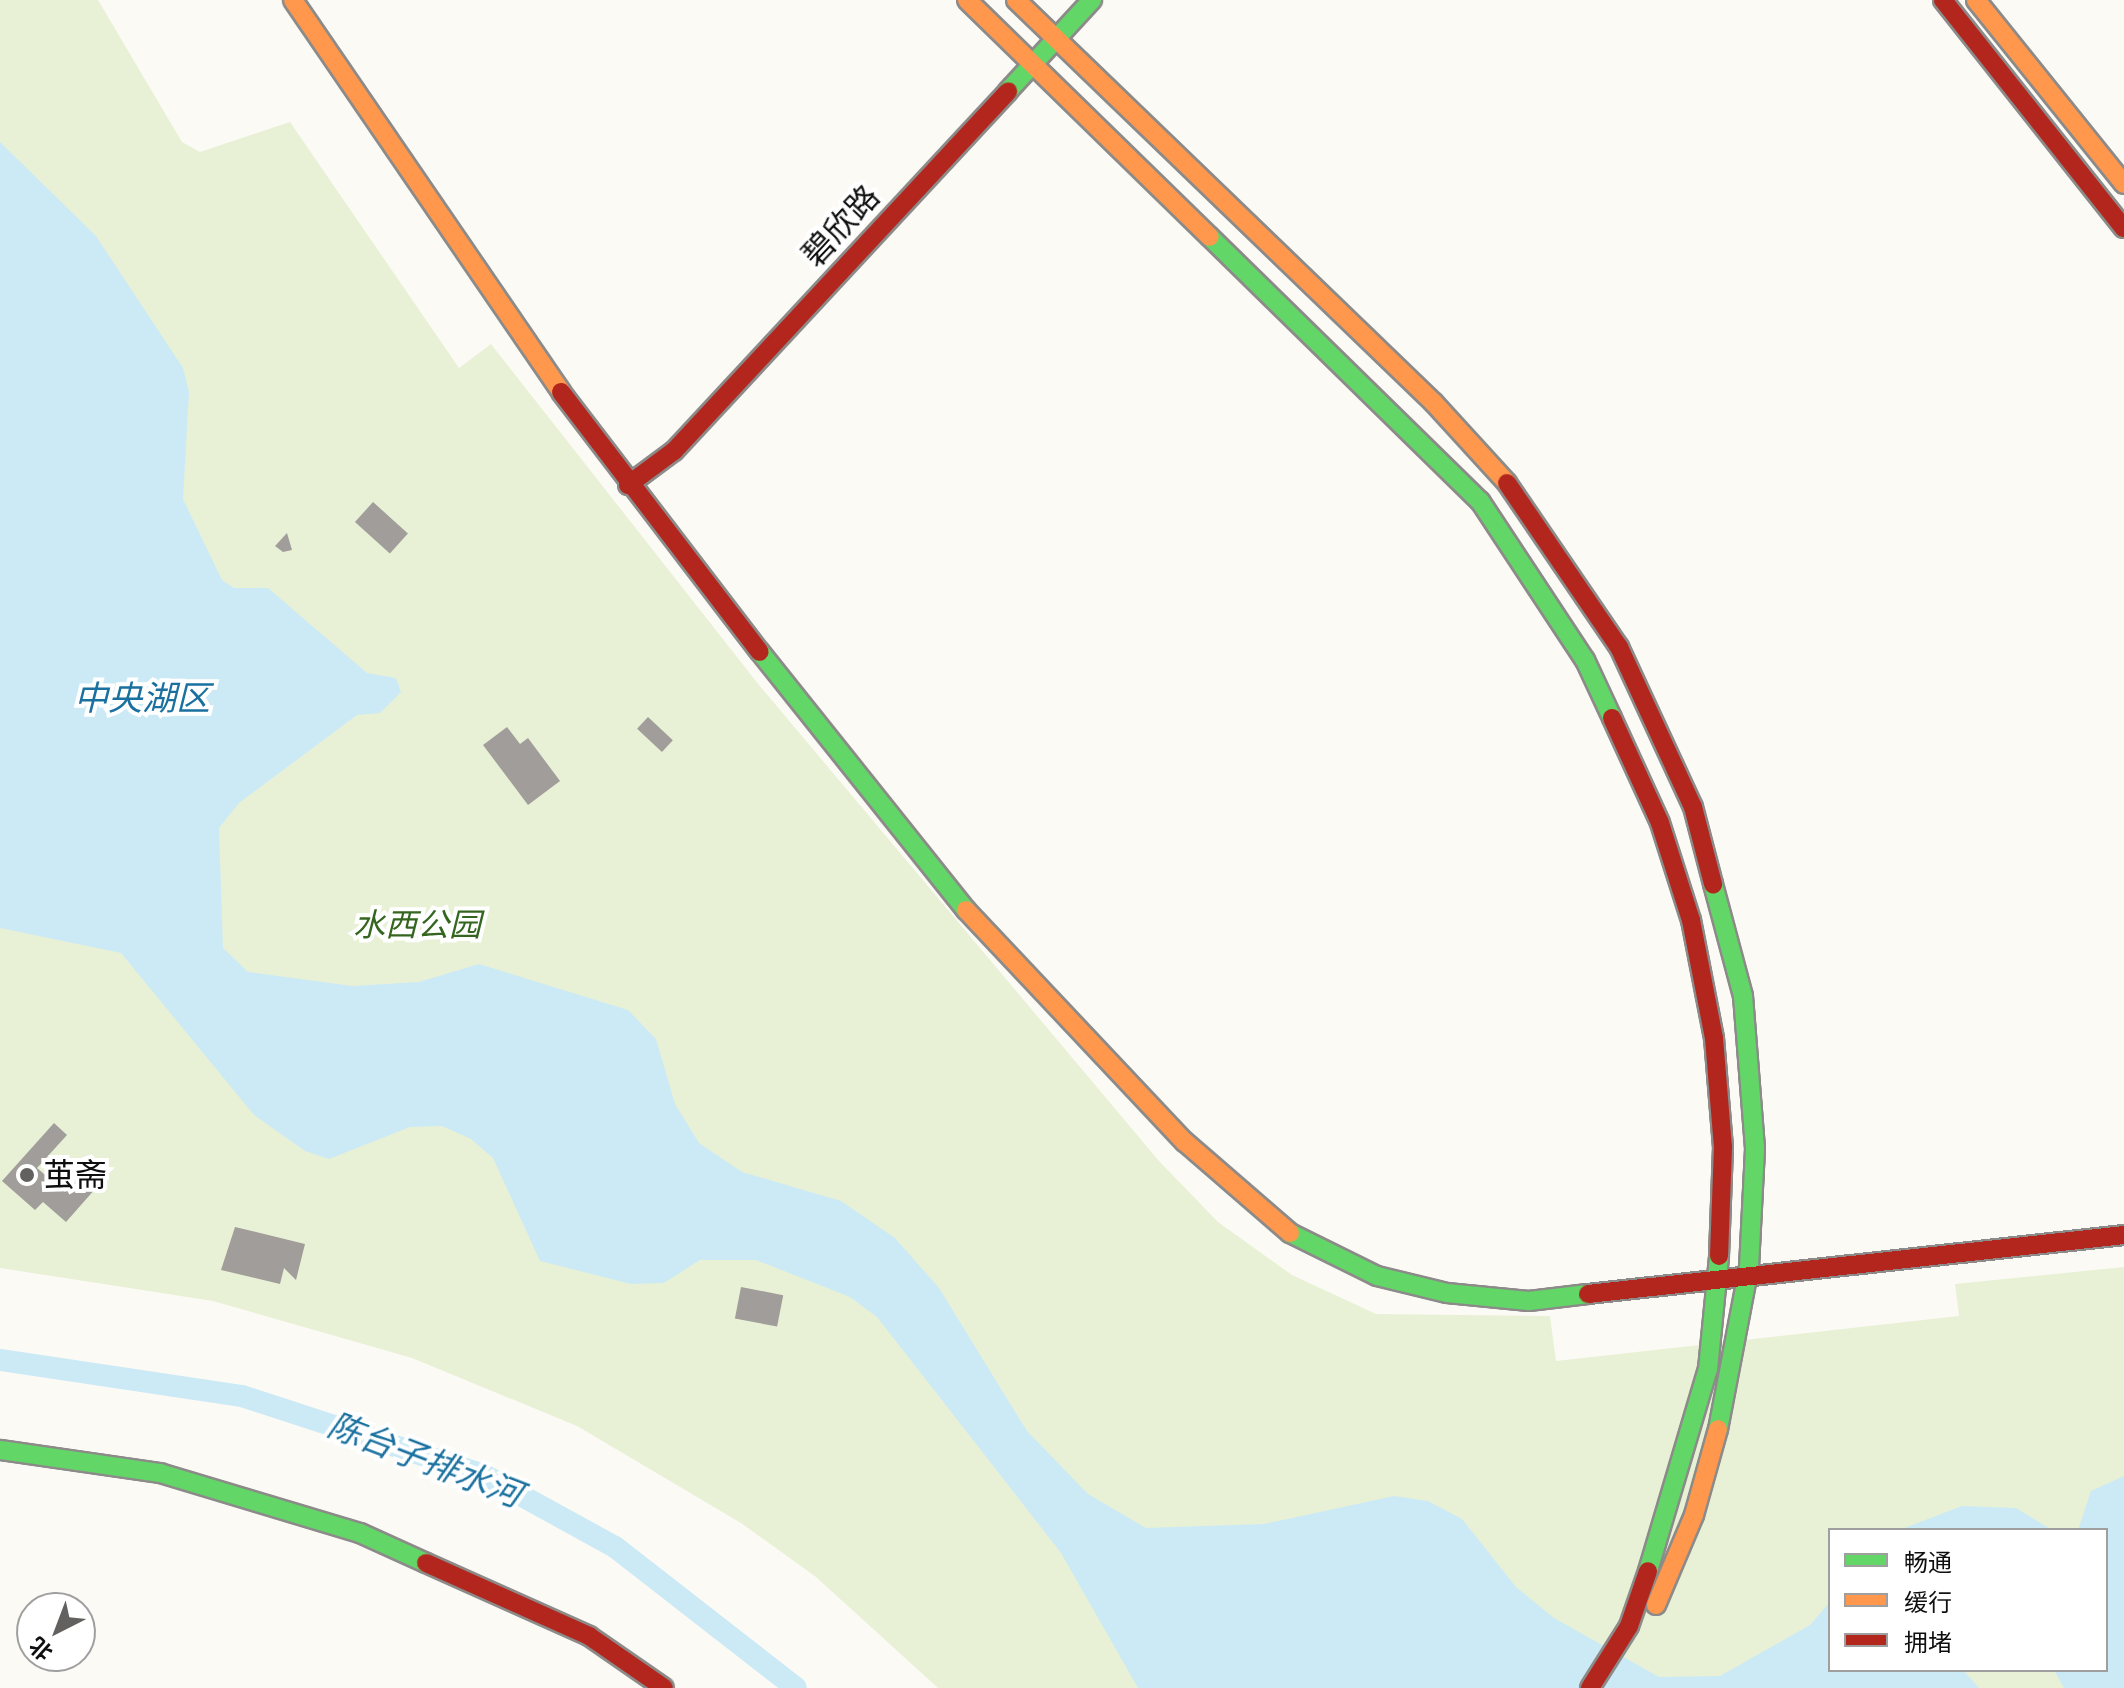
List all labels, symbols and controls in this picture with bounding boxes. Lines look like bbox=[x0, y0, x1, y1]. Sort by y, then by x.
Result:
street label: 碧欣路 bbox=[794, 178, 888, 274]
water label: 中央湖区 bbox=[74, 679, 210, 719]
park label: 水西公园 bbox=[353, 906, 481, 944]
place label: 茧斋 bbox=[43, 1156, 107, 1194]
marker: 茧斋 bbox=[18, 1166, 36, 1184]
water label: 陈台子排水河 bbox=[322, 1404, 528, 1516]
legend bbox=[1828, 1528, 2108, 1672]
text: 畅通 bbox=[1904, 1548, 1952, 1577]
text: 缓行 bbox=[1904, 1588, 1952, 1617]
north arrow bbox=[16, 1592, 96, 1672]
text: 拥堵 bbox=[1904, 1628, 1952, 1657]
text: 北 bbox=[24, 1631, 58, 1666]

